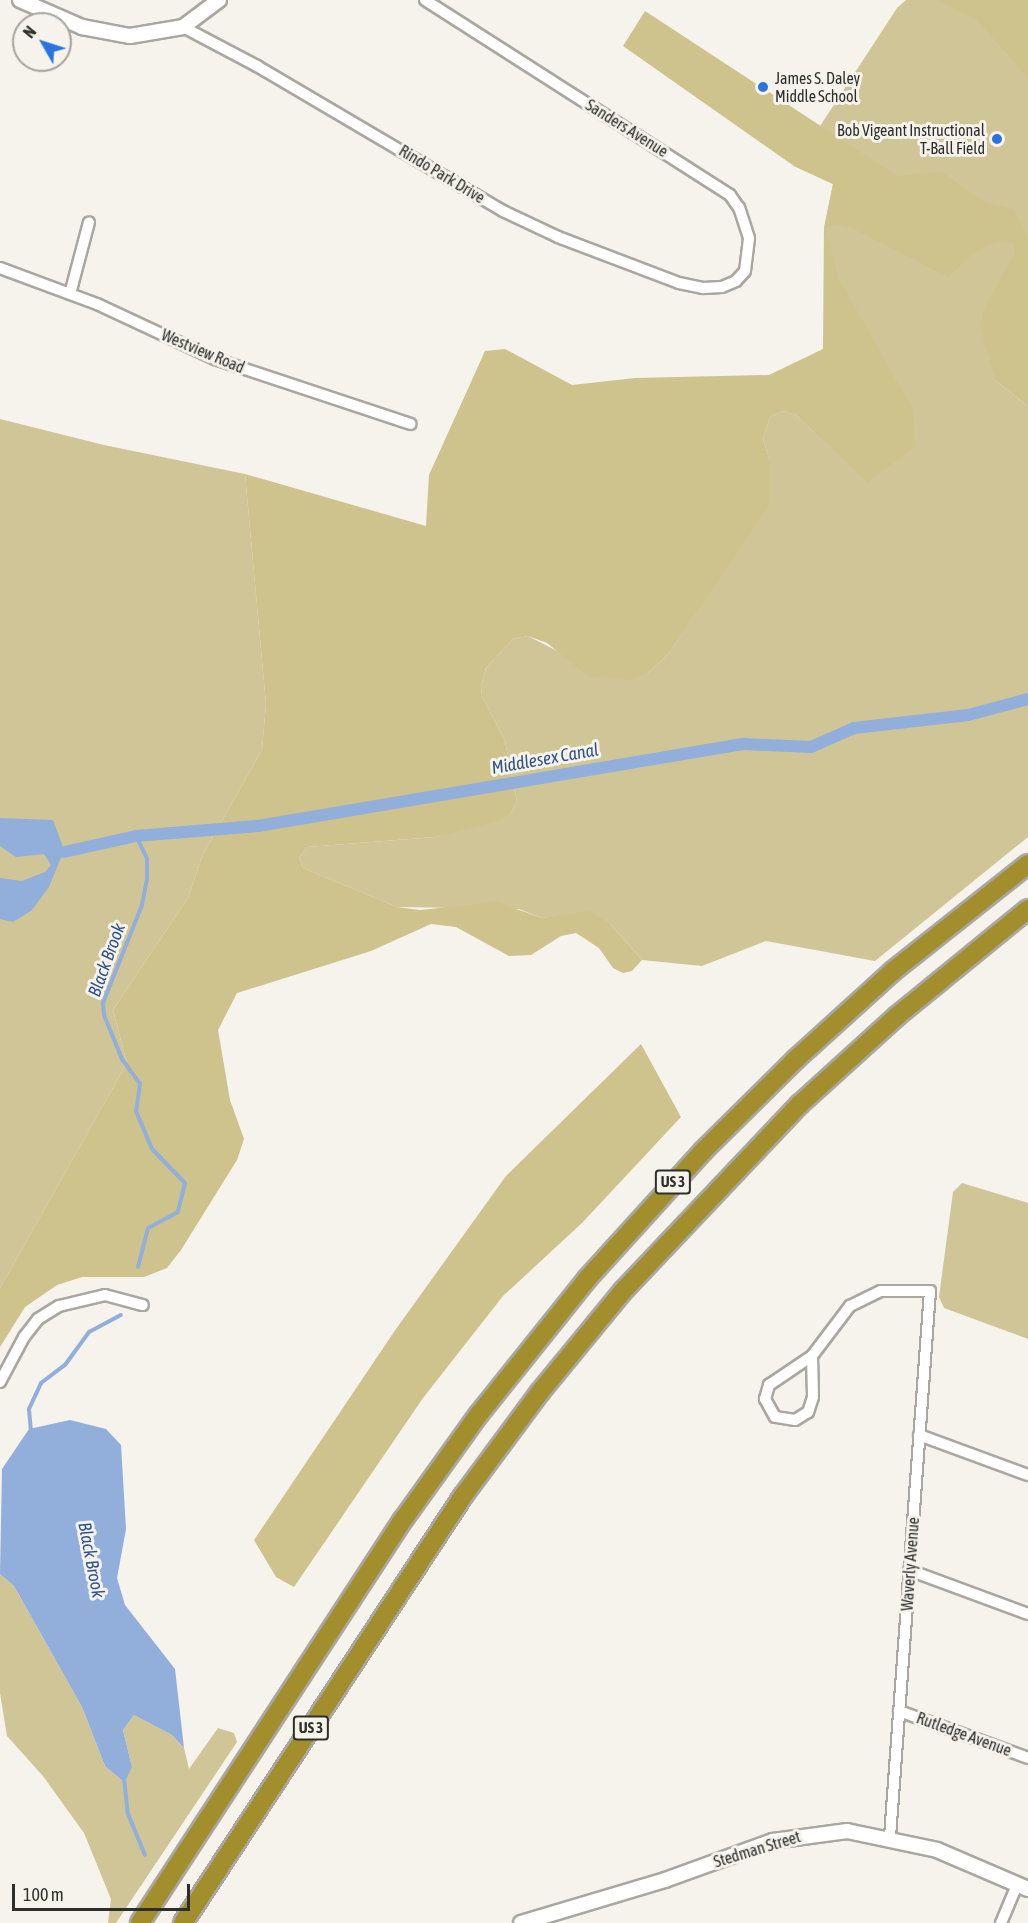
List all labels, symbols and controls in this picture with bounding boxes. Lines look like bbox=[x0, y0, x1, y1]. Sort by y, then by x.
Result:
north arrow bbox=[12, 12, 72, 72]
text: N bbox=[20, 23, 40, 41]
place label: James S. Daley Middle School bbox=[775, 68, 860, 106]
marker: James S. Daley Middle School bbox=[756, 80, 770, 94]
street label: Sanders Avenue bbox=[582, 95, 672, 161]
place label: Bob Vigeant Instructional T-Ball Field bbox=[837, 120, 985, 158]
marker: Bob Vigeant Instructional T-Ball Field bbox=[990, 132, 1004, 146]
street label: Rindo Park Drive bbox=[396, 141, 488, 207]
street label: Westview Road bbox=[159, 325, 247, 377]
water label: Middlesex Canal bbox=[490, 739, 600, 779]
water label: Black Brook bbox=[84, 920, 130, 1000]
road number: US 3 bbox=[654, 1170, 692, 1194]
street label: Waverly Avenue bbox=[897, 1516, 923, 1612]
water label: Black Brook bbox=[73, 1520, 109, 1600]
street label: Rutledge Avenue bbox=[914, 1708, 1014, 1760]
road number: US 3 bbox=[292, 1716, 330, 1740]
street label: Stedman Street bbox=[711, 1827, 803, 1871]
scale bar bbox=[15, 1872, 194, 1910]
text: 100 m bbox=[23, 1884, 64, 1905]

